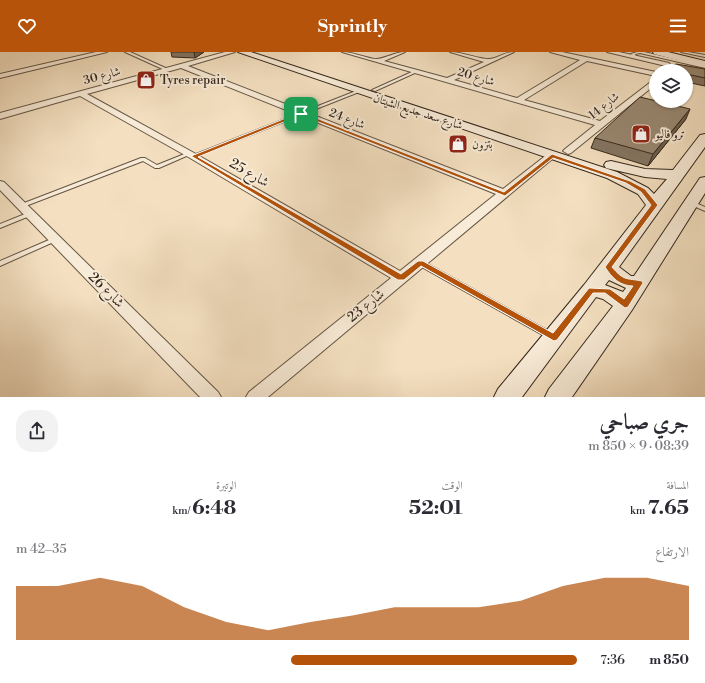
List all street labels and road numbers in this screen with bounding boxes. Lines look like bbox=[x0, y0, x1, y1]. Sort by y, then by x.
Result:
street label: شارع 30 bbox=[82, 64, 123, 91]
street label: شارع 20 bbox=[455, 65, 497, 92]
street label: شارع 14 bbox=[586, 89, 624, 125]
street label: شارع سعد جديع الشيتان bbox=[370, 90, 465, 136]
street label: شارع 24 bbox=[326, 105, 367, 136]
street label: شارع 25 bbox=[225, 154, 272, 193]
street label: شارع 26 bbox=[83, 268, 128, 313]
street label: شارع 23 bbox=[344, 285, 390, 328]

